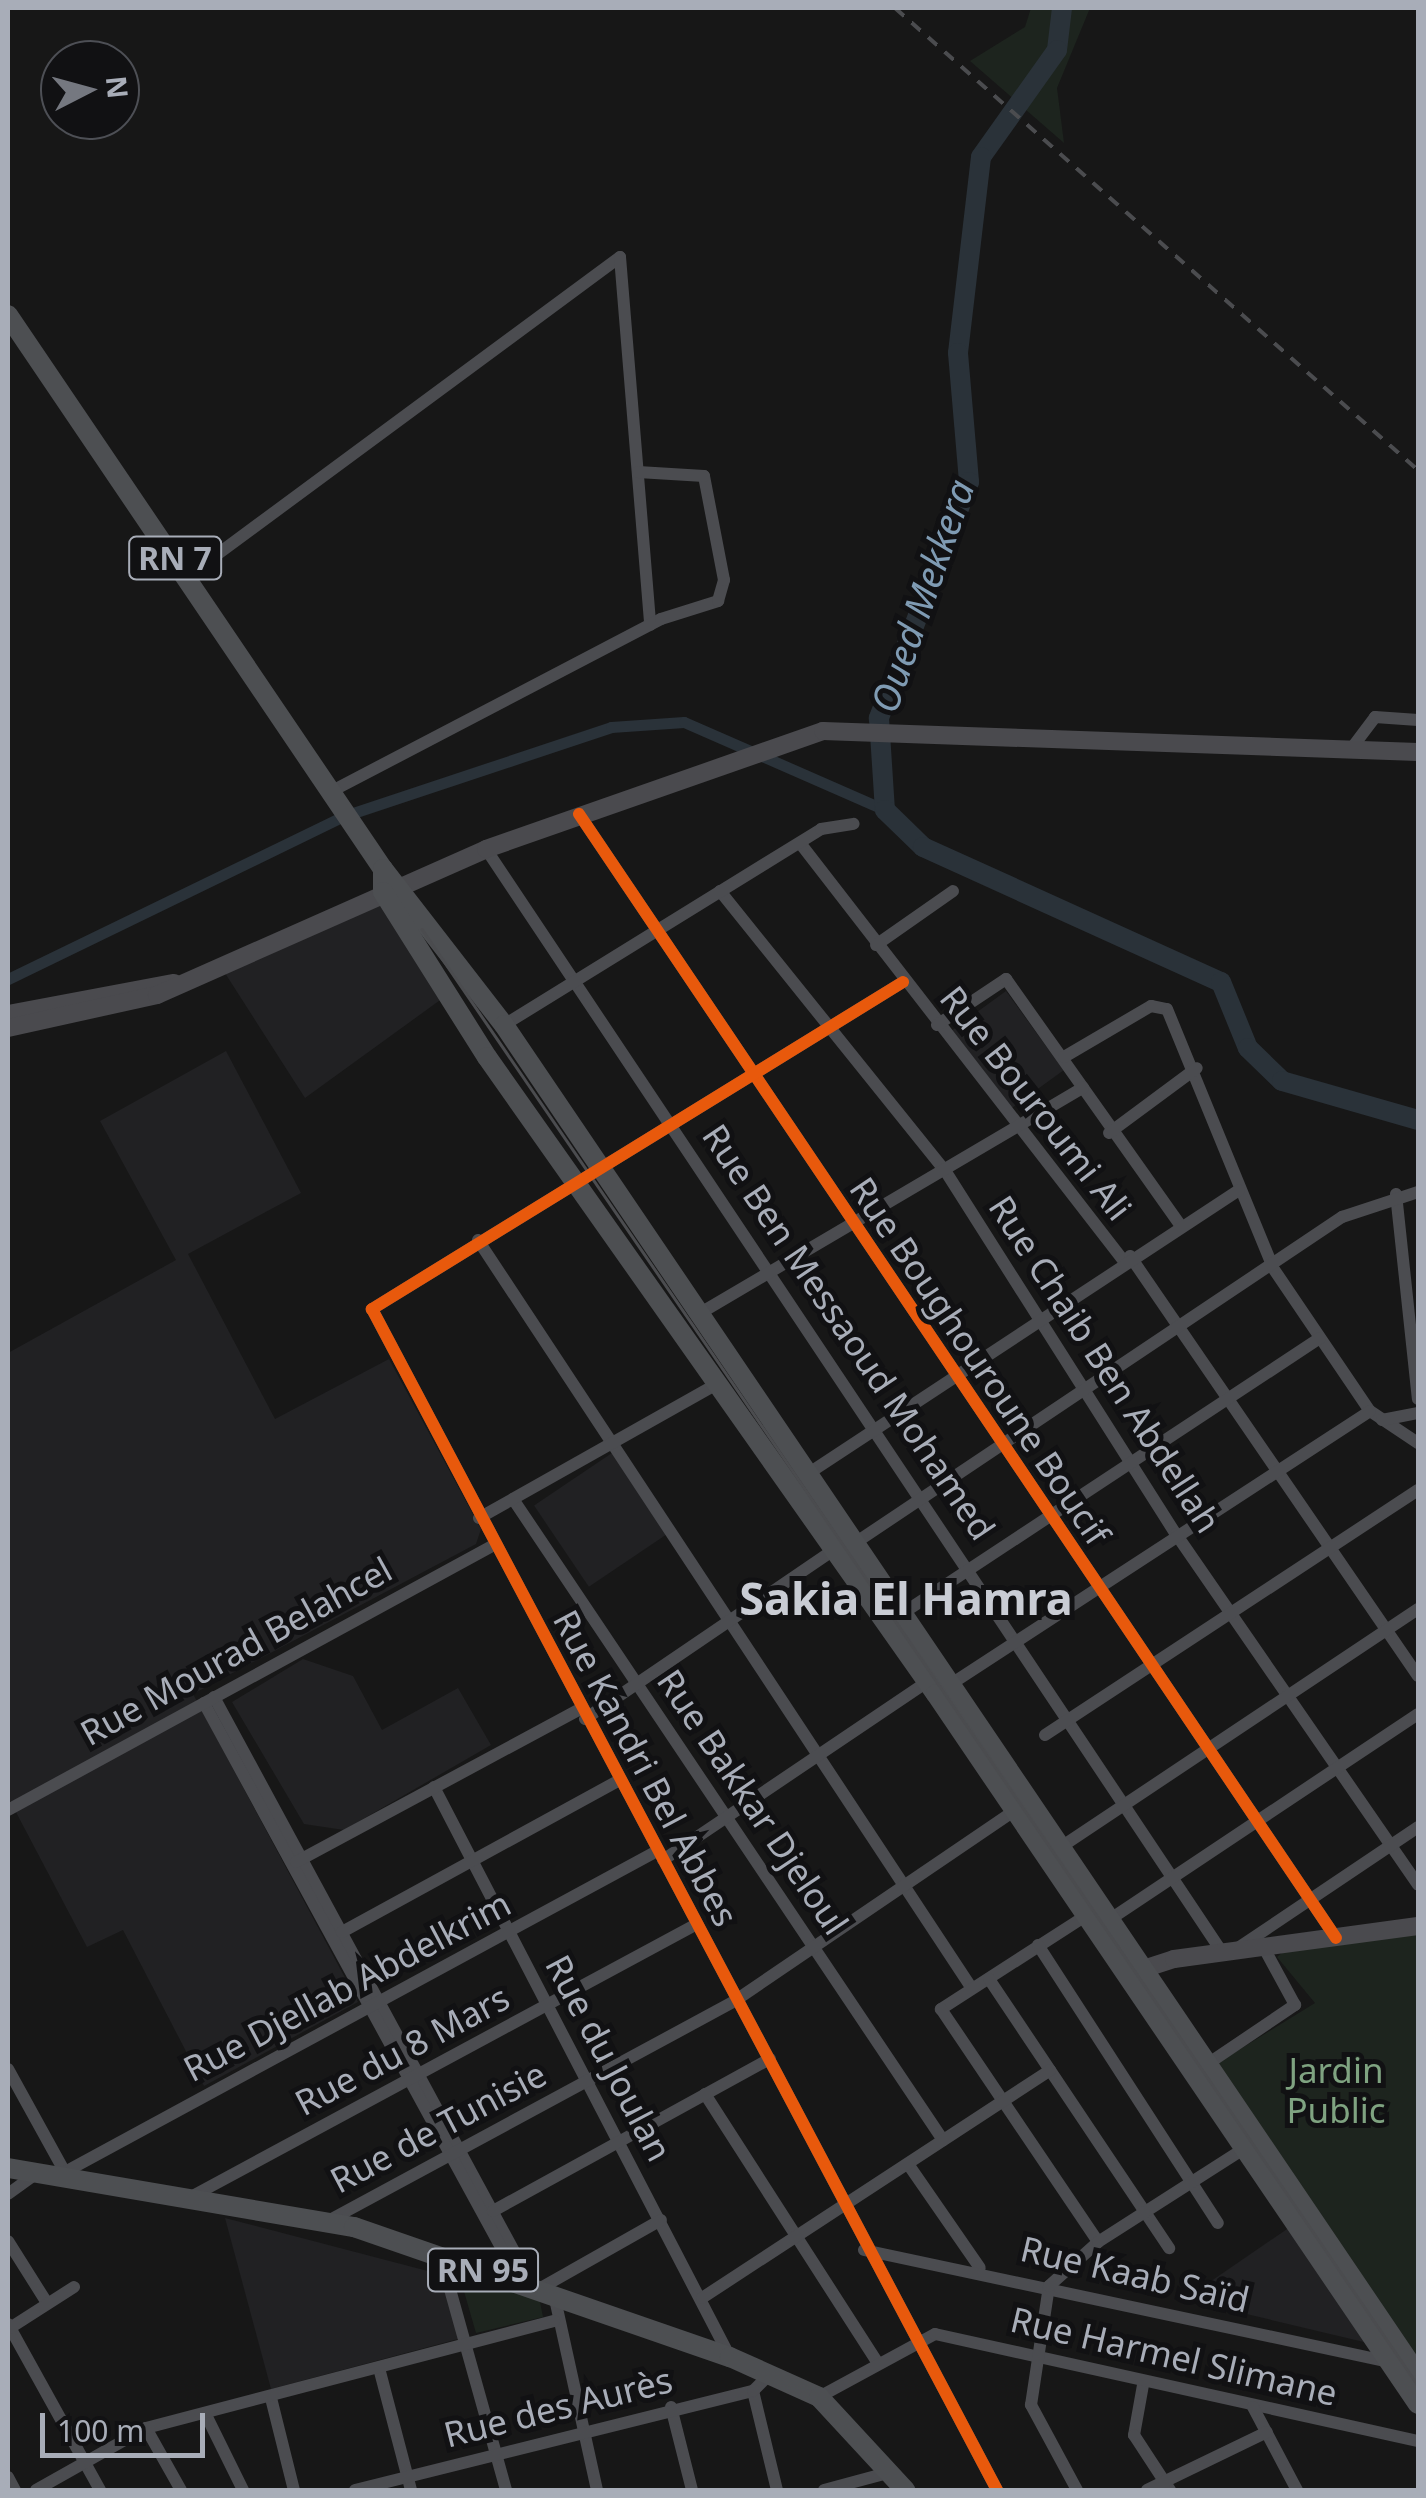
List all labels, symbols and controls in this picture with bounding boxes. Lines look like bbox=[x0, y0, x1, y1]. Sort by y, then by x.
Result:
north arrow bbox=[40, 40, 140, 140]
text: N bbox=[98, 74, 138, 100]
water label: Oued Mekkera bbox=[861, 474, 983, 718]
road number: RN 7 bbox=[128, 531, 222, 585]
street label: Rue Bouroumi Ali bbox=[932, 978, 1140, 1228]
street label: Rue Ben Messaoud Mohamed bbox=[694, 1116, 1004, 1548]
street label: Rue Boughouroune Boucif bbox=[841, 1169, 1119, 1553]
street label: Rue Chaib Ben Abdellah bbox=[980, 1188, 1230, 1540]
street label: Rue Mourad Belahcel bbox=[73, 1548, 399, 1754]
district label: Sakia El Hamra bbox=[739, 1571, 1073, 1625]
street label: Rue Kandri Bel Abbes bbox=[545, 1603, 747, 1933]
street label: Rue Bakkar Djeloul bbox=[649, 1662, 857, 1942]
street label: Rue Djellab Abdelkrim bbox=[176, 1882, 518, 2090]
street label: Rue du Joulan bbox=[537, 1948, 681, 2168]
street label: Rue du 8 Mars bbox=[288, 1976, 516, 2124]
park label: Jardin Public bbox=[1286, 2049, 1386, 2131]
street label: Rue de Tunisie bbox=[323, 2053, 553, 2201]
street label: Rue Kaab Saïd bbox=[1017, 2227, 1253, 2321]
road number: RN 95 bbox=[426, 2243, 540, 2297]
street label: Rue Harmel Slimane bbox=[1007, 2298, 1341, 2414]
street label: Rue des Aurès bbox=[440, 2358, 676, 2456]
scale bar bbox=[45, 2393, 210, 2455]
text: 100 m bbox=[57, 2410, 144, 2451]

